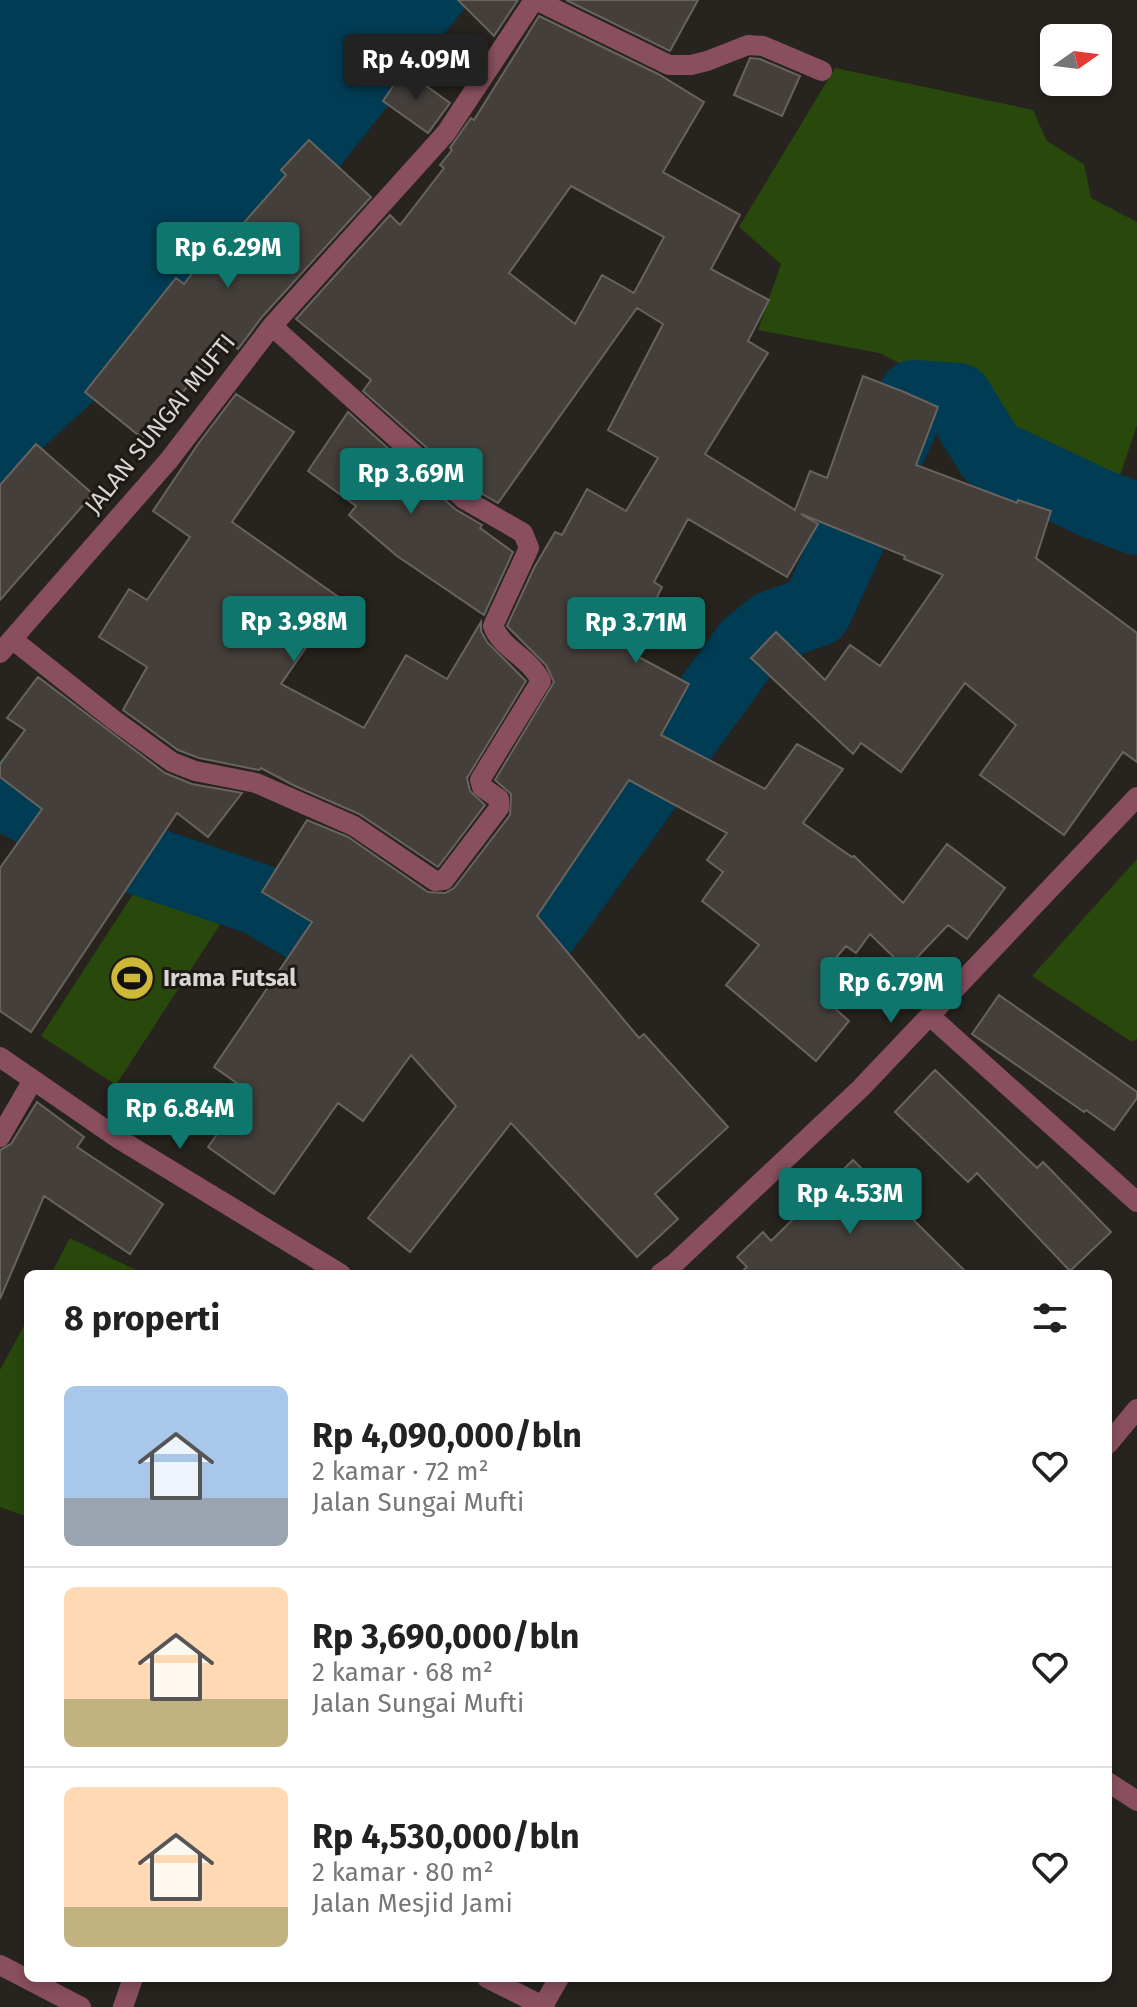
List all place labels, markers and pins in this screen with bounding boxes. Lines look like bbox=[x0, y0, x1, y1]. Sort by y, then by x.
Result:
pin: Rp 4.09M bbox=[333, 34, 499, 102]
pin: Rp 6.29M bbox=[145, 222, 311, 290]
pin: Rp 3.69M bbox=[328, 448, 494, 516]
pin: Rp 3.98M bbox=[211, 596, 377, 664]
pin: Rp 3.71M bbox=[553, 597, 719, 665]
sports icon: Irama Futsal bbox=[108, 954, 156, 1002]
pin: Rp 6.79M bbox=[808, 957, 974, 1025]
place label: Irama Futsal bbox=[163, 964, 297, 992]
pin: Rp 6.84M bbox=[97, 1083, 263, 1151]
pin: Rp 4.53M bbox=[767, 1168, 933, 1236]

